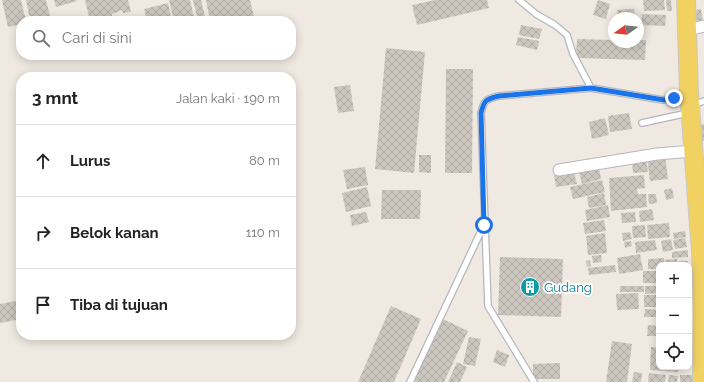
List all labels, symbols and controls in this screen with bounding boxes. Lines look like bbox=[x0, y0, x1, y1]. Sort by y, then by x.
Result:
north arrow bbox=[608, 12, 644, 48]
search box bbox=[16, 16, 296, 60]
icon: search bbox=[30, 27, 52, 49]
text: Cari di sini bbox=[62, 29, 132, 47]
text: 3 mnt bbox=[32, 88, 78, 108]
route end bbox=[665, 89, 683, 107]
text: Jalan kaki · 190 m bbox=[176, 91, 280, 106]
icon: ahead bbox=[32, 150, 54, 172]
text: Lurus bbox=[70, 152, 111, 170]
text: 80 m bbox=[249, 153, 280, 168]
route start bbox=[475, 216, 493, 234]
icon: right bbox=[32, 222, 54, 244]
text: Belok kanan bbox=[70, 224, 159, 242]
text: 110 m bbox=[246, 225, 280, 240]
map controls bbox=[656, 262, 692, 370]
button: + bbox=[656, 262, 692, 298]
building icon: Gudang bbox=[519, 276, 541, 298]
place label: Gudang bbox=[544, 280, 592, 295]
icon: arrive bbox=[32, 294, 54, 316]
text: Tiba di tujuan bbox=[70, 296, 168, 314]
button: − bbox=[656, 298, 692, 334]
button: locate bbox=[656, 334, 692, 370]

